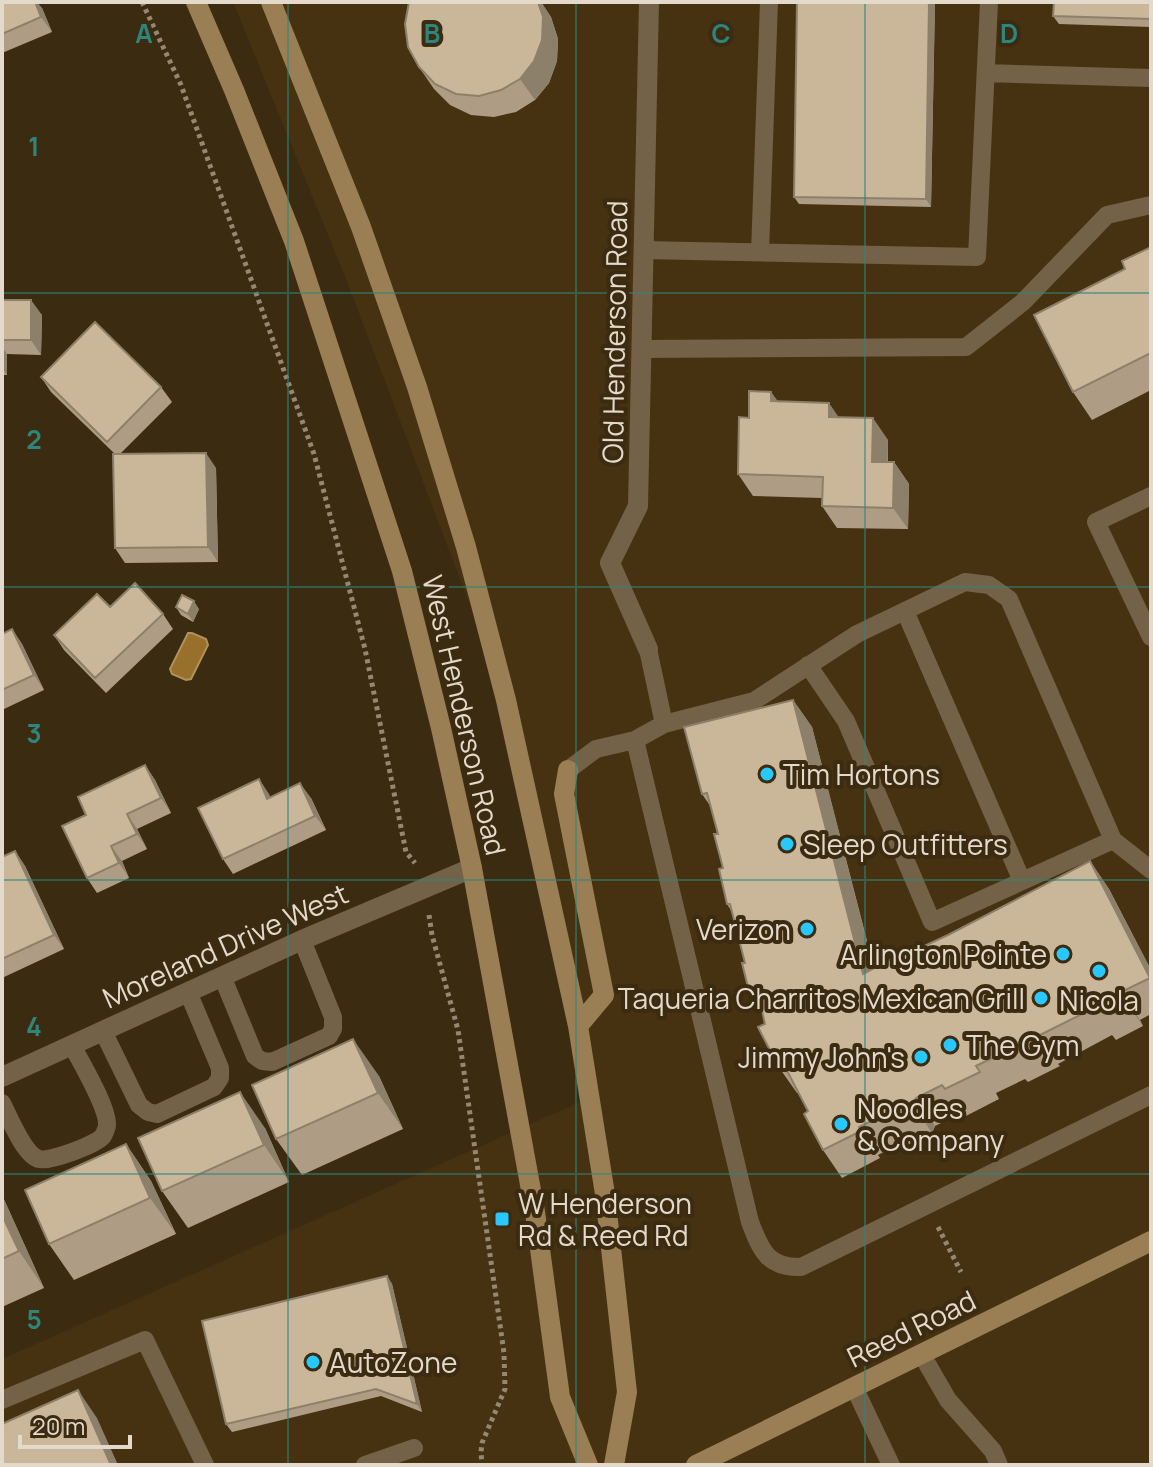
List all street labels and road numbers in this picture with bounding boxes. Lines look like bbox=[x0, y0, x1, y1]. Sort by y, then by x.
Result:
street label: Old Henderson Road bbox=[593, 200, 635, 464]
street label: West Henderson Road bbox=[414, 571, 516, 859]
street label: Moreland Drive West bbox=[96, 874, 354, 1016]
street label: Reed Road bbox=[840, 1280, 982, 1376]

